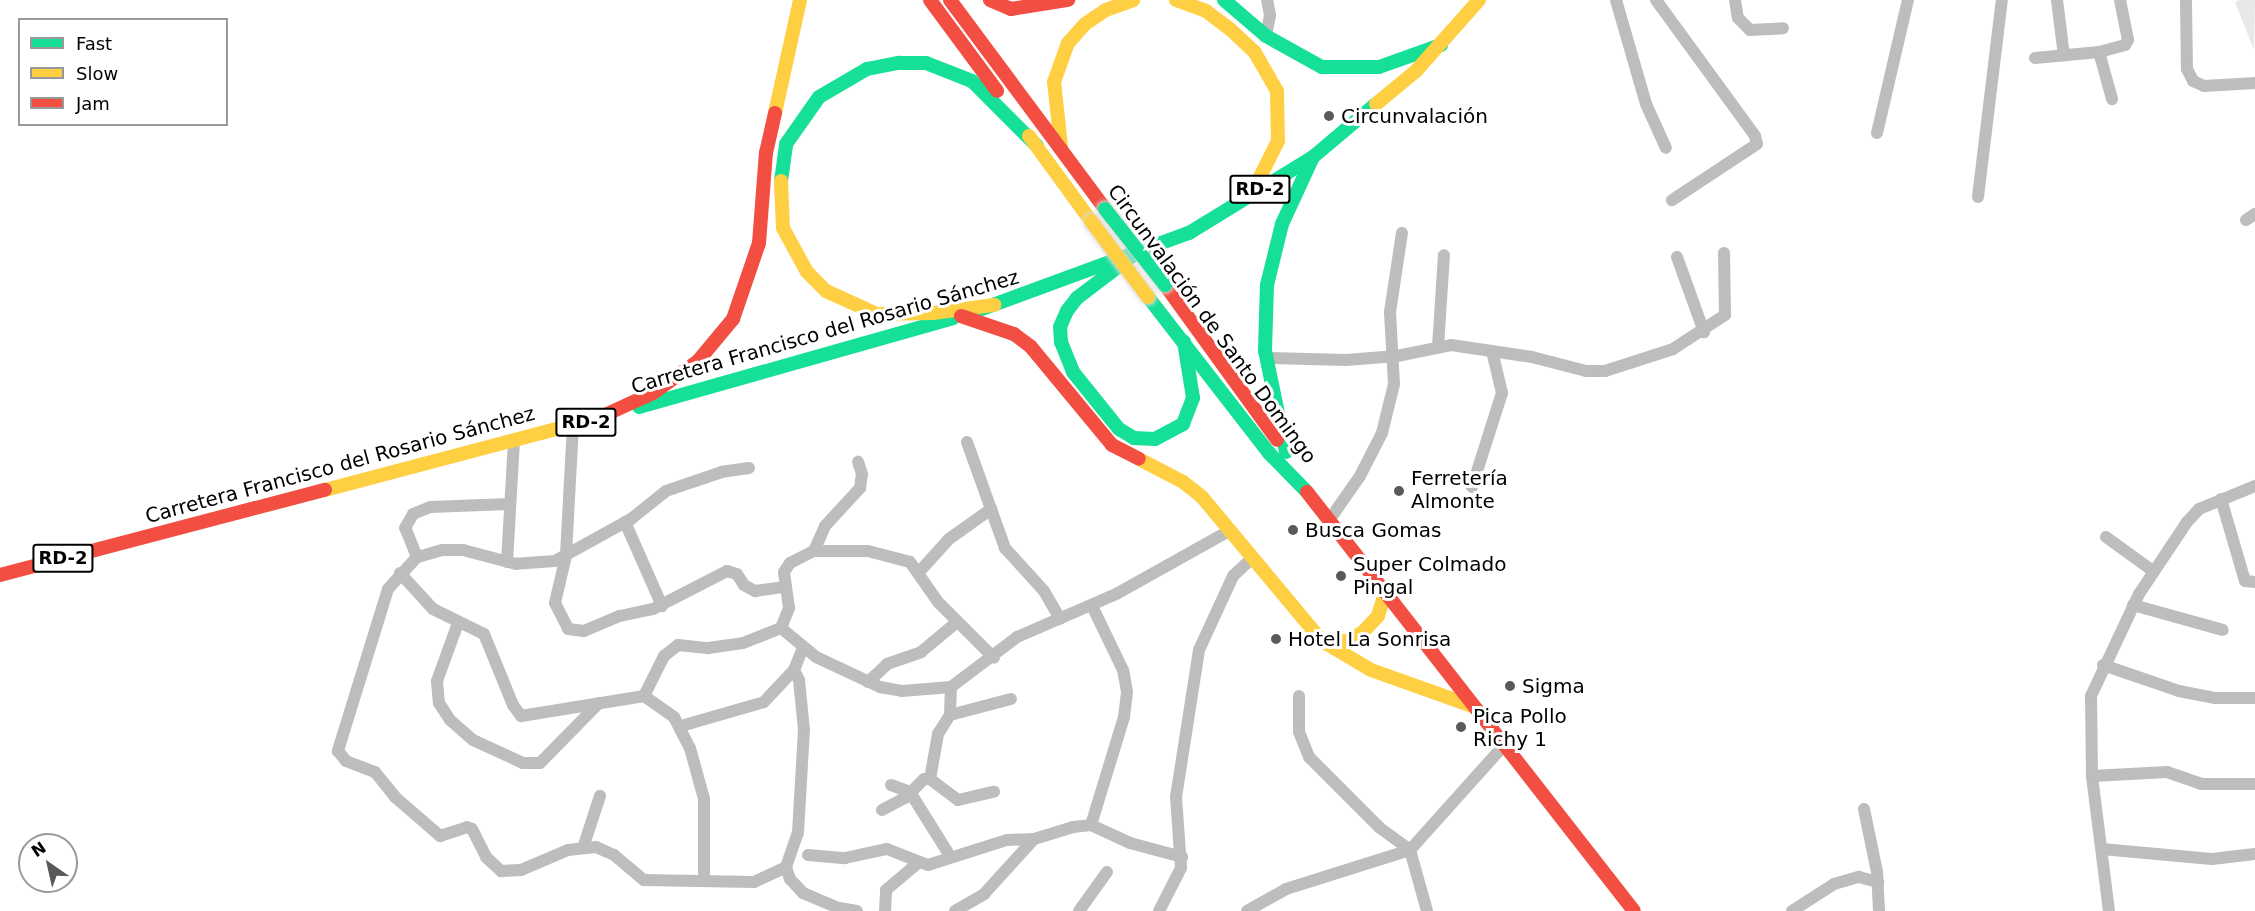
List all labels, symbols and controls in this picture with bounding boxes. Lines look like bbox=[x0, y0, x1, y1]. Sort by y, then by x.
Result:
legend bbox=[18, 18, 228, 126]
text: Fast bbox=[76, 33, 112, 54]
text: Slow bbox=[76, 63, 118, 84]
text: Jam bbox=[76, 93, 110, 114]
place label: Circunvalación bbox=[1341, 104, 1488, 128]
marker: Circunvalación bbox=[1322, 109, 1336, 123]
road number: RD-2 bbox=[1228, 174, 1292, 204]
street label: Circunvalación de Santo Domingo bbox=[1103, 180, 1321, 468]
street label: Carretera Francisco del Rosario Sánchez bbox=[628, 265, 1022, 399]
street label: Carretera Francisco del Rosario Sánchez bbox=[143, 401, 537, 529]
road number: RD-2 bbox=[554, 407, 618, 437]
place label: Ferretería Almonte bbox=[1411, 467, 1508, 514]
marker: Ferretería Almonte bbox=[1392, 484, 1406, 498]
place label: Busca Gomas bbox=[1305, 518, 1441, 542]
marker: Busca Gomas bbox=[1286, 523, 1300, 537]
road number: RD-2 bbox=[32, 543, 94, 573]
place label: Super Colmado Pingal bbox=[1353, 552, 1506, 599]
marker: Super Colmado Pingal bbox=[1334, 569, 1348, 583]
place label: Hotel La Sonrisa bbox=[1288, 627, 1451, 651]
marker: Hotel La Sonrisa bbox=[1269, 632, 1283, 646]
place label: Sigma bbox=[1522, 674, 1585, 698]
marker: Sigma bbox=[1503, 679, 1517, 693]
place label: Pica Pollo Richy 1 bbox=[1473, 704, 1567, 751]
marker: Pica Pollo Richy 1 bbox=[1454, 720, 1468, 734]
north arrow bbox=[18, 833, 78, 893]
text: N bbox=[28, 838, 50, 861]

